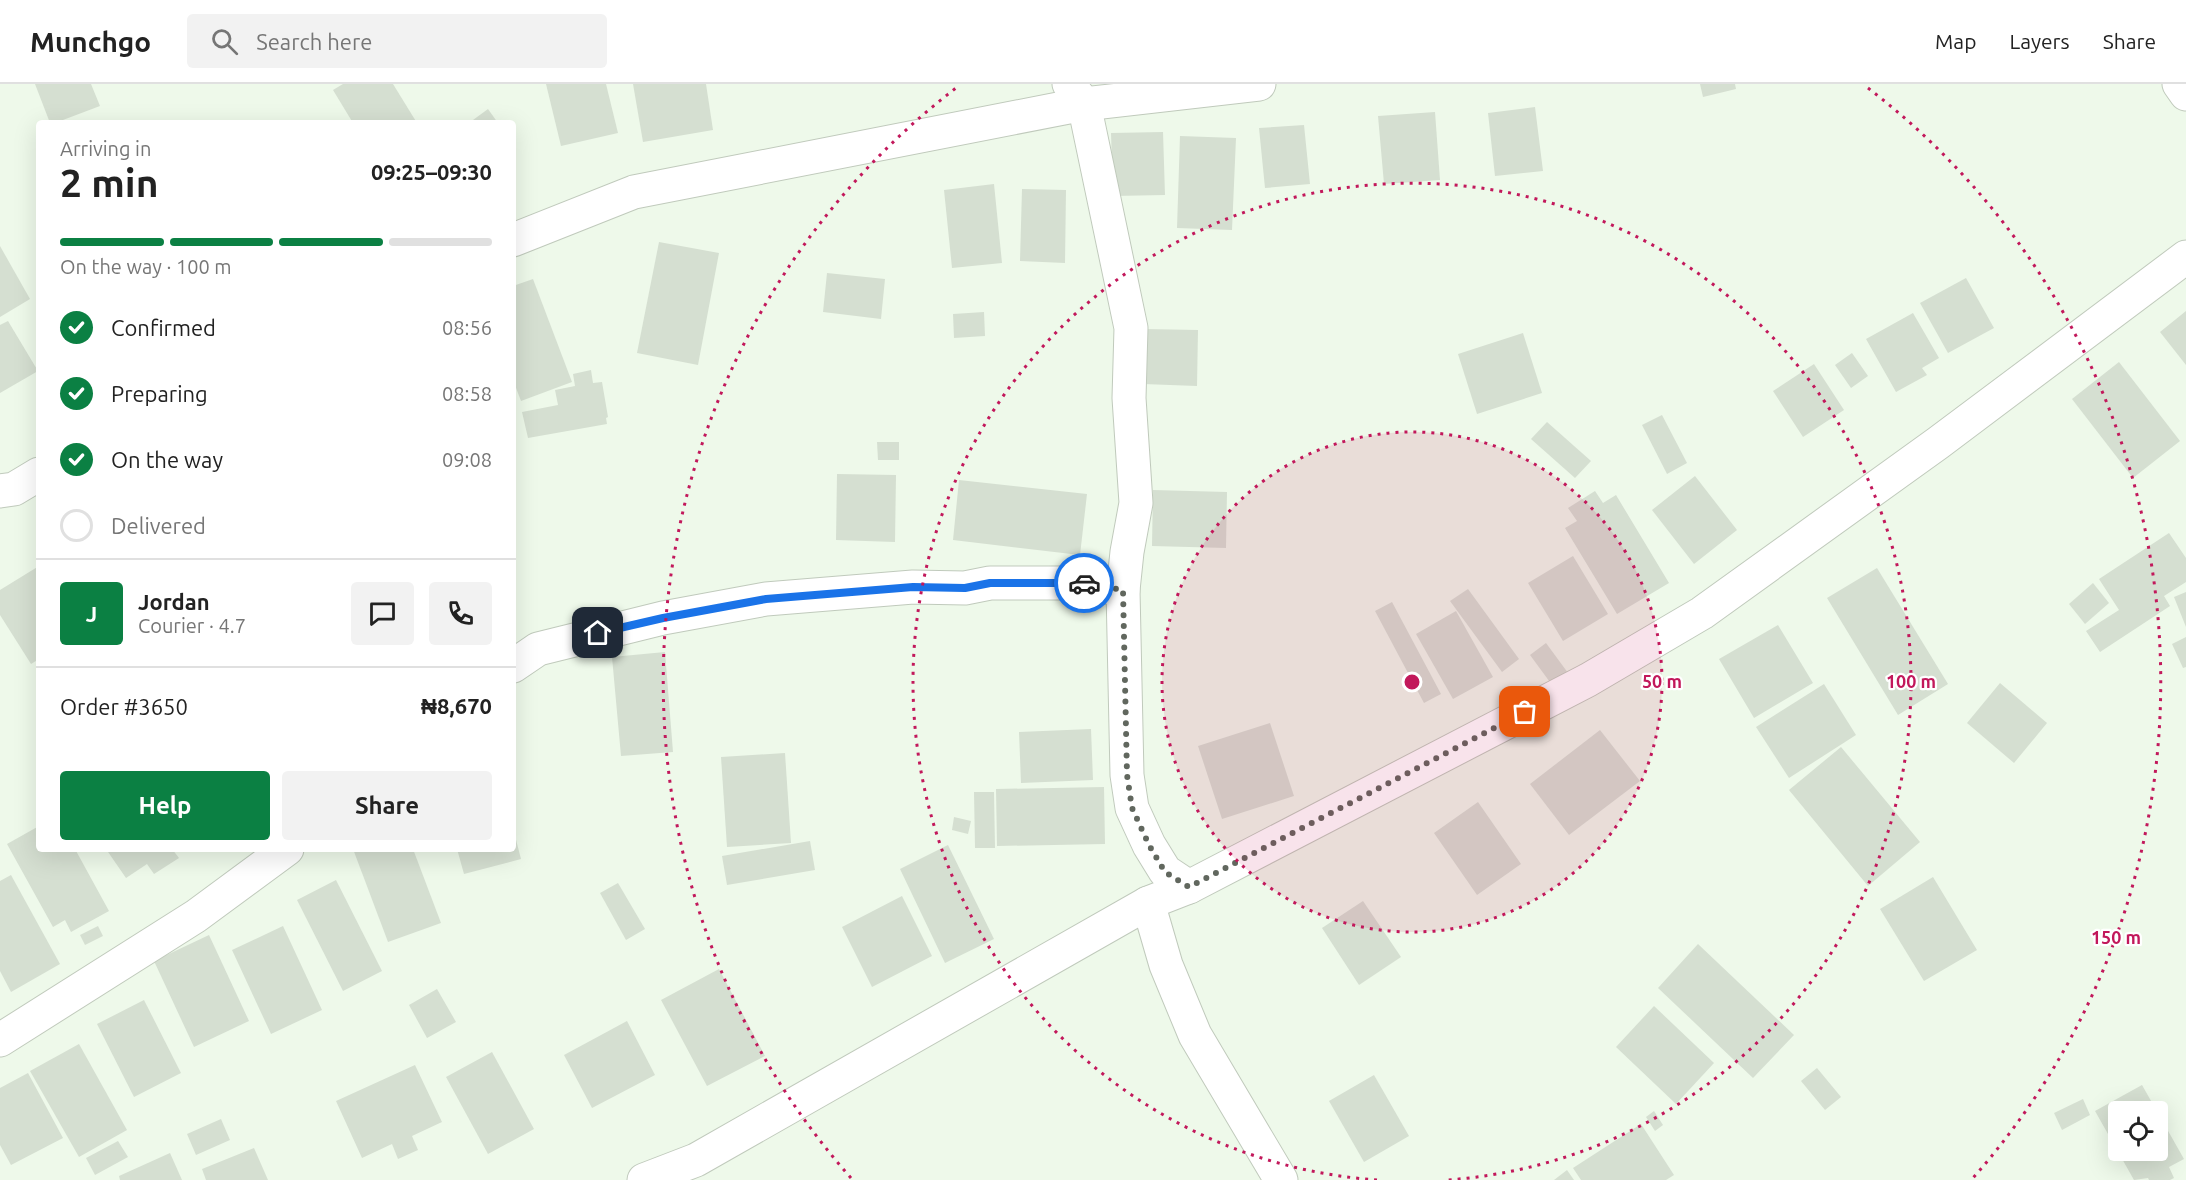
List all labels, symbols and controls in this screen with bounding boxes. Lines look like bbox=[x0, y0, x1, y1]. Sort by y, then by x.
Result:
search box bbox=[187, 14, 607, 68]
icon: search bbox=[208, 25, 241, 58]
text: Munchgo bbox=[30, 26, 151, 57]
text: Search here bbox=[256, 29, 372, 54]
text: Map bbox=[1935, 29, 1976, 53]
text: Layers bbox=[2009, 29, 2070, 53]
text: Share bbox=[2103, 29, 2156, 53]
text: Arriving in bbox=[60, 137, 151, 160]
text: 09:25–09:30 bbox=[371, 159, 492, 184]
text: 2 min bbox=[60, 161, 159, 204]
text: On the way · 100 m bbox=[60, 255, 232, 278]
icon: check bbox=[60, 311, 93, 344]
text: Confirmed bbox=[111, 315, 216, 340]
text: 08:56 bbox=[442, 316, 492, 339]
icon: check bbox=[60, 377, 93, 410]
text: Preparing bbox=[111, 381, 208, 406]
text: 08:58 bbox=[442, 382, 492, 405]
icon: check bbox=[60, 443, 93, 476]
text: On the way bbox=[111, 447, 223, 472]
text: 09:08 bbox=[442, 448, 492, 471]
text: Delivered bbox=[111, 513, 206, 538]
courier bbox=[1054, 553, 1114, 613]
icon: car bbox=[1068, 567, 1101, 600]
button: chat bbox=[351, 582, 414, 645]
button: phone bbox=[429, 582, 492, 645]
text: Jordan bbox=[138, 589, 210, 614]
text: J bbox=[86, 601, 97, 626]
pin bbox=[572, 607, 623, 658]
text: Courier · 4.7 bbox=[138, 614, 246, 637]
icon: home bbox=[581, 616, 614, 649]
text: 50 m bbox=[1642, 671, 1682, 691]
text: 100 m bbox=[1886, 671, 1936, 691]
centre of rings bbox=[1402, 672, 1422, 692]
pin bbox=[1499, 686, 1550, 737]
text: ₦8,670 bbox=[421, 693, 492, 718]
text: Order #3650 bbox=[60, 694, 188, 719]
icon: bag bbox=[1508, 695, 1541, 728]
button: Help bbox=[60, 771, 270, 840]
button: Share bbox=[282, 771, 492, 840]
text: 150 m bbox=[2091, 927, 2141, 947]
map controls bbox=[2108, 1101, 2168, 1161]
button: locate bbox=[2108, 1101, 2168, 1161]

